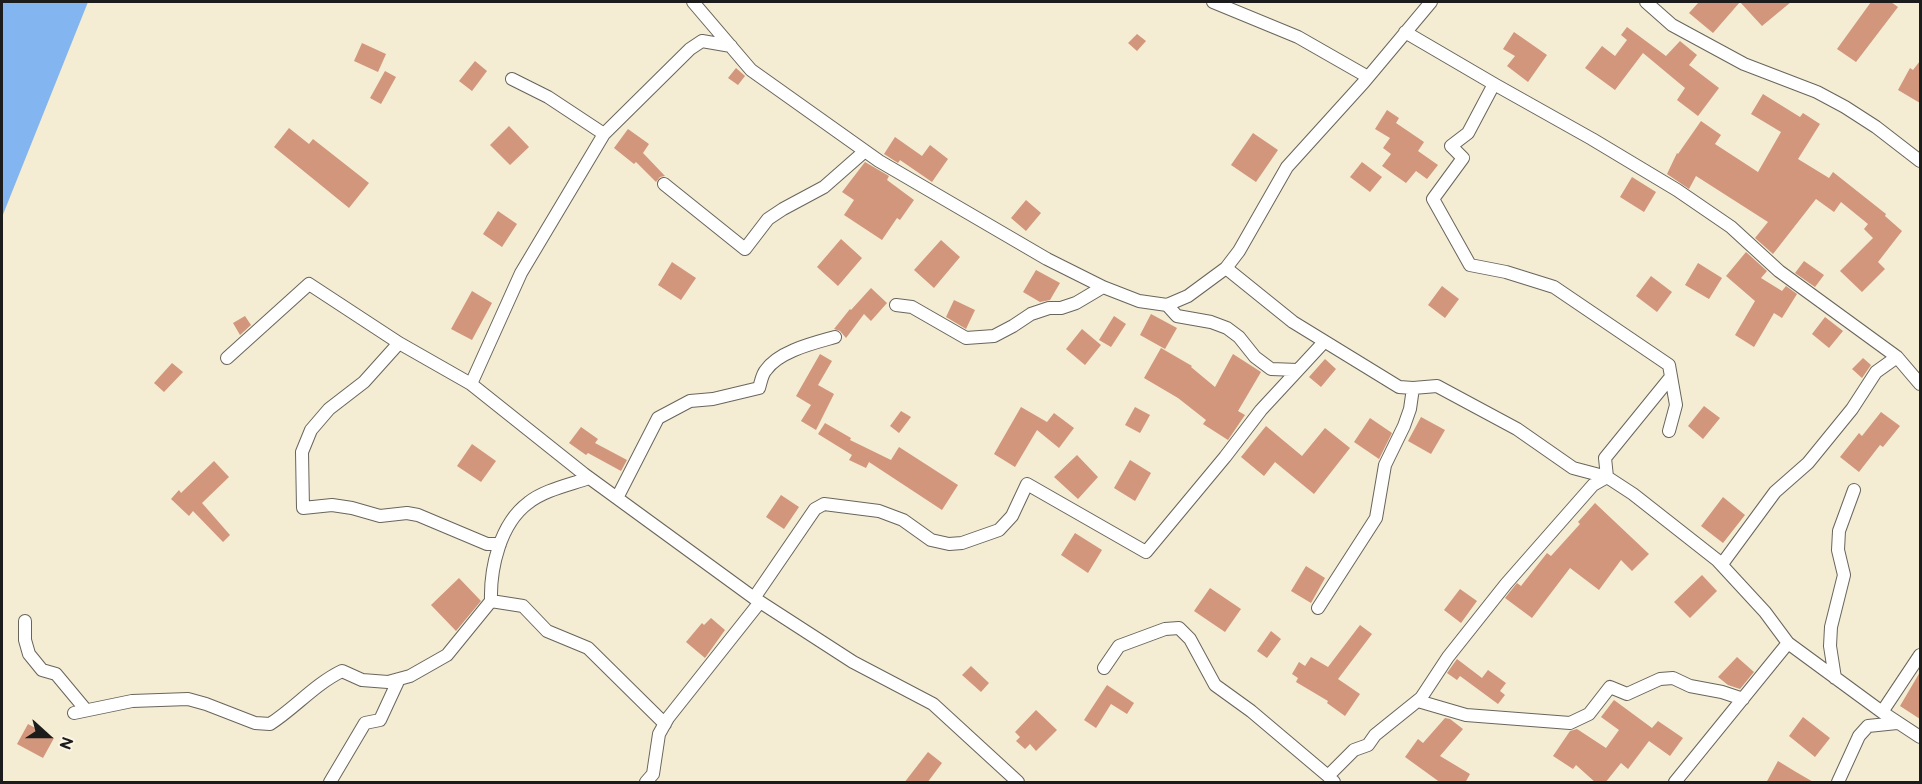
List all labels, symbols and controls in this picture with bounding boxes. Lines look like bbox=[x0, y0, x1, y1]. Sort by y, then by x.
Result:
north arrow bbox=[18, 706, 78, 766]
text: N bbox=[54, 734, 76, 752]

